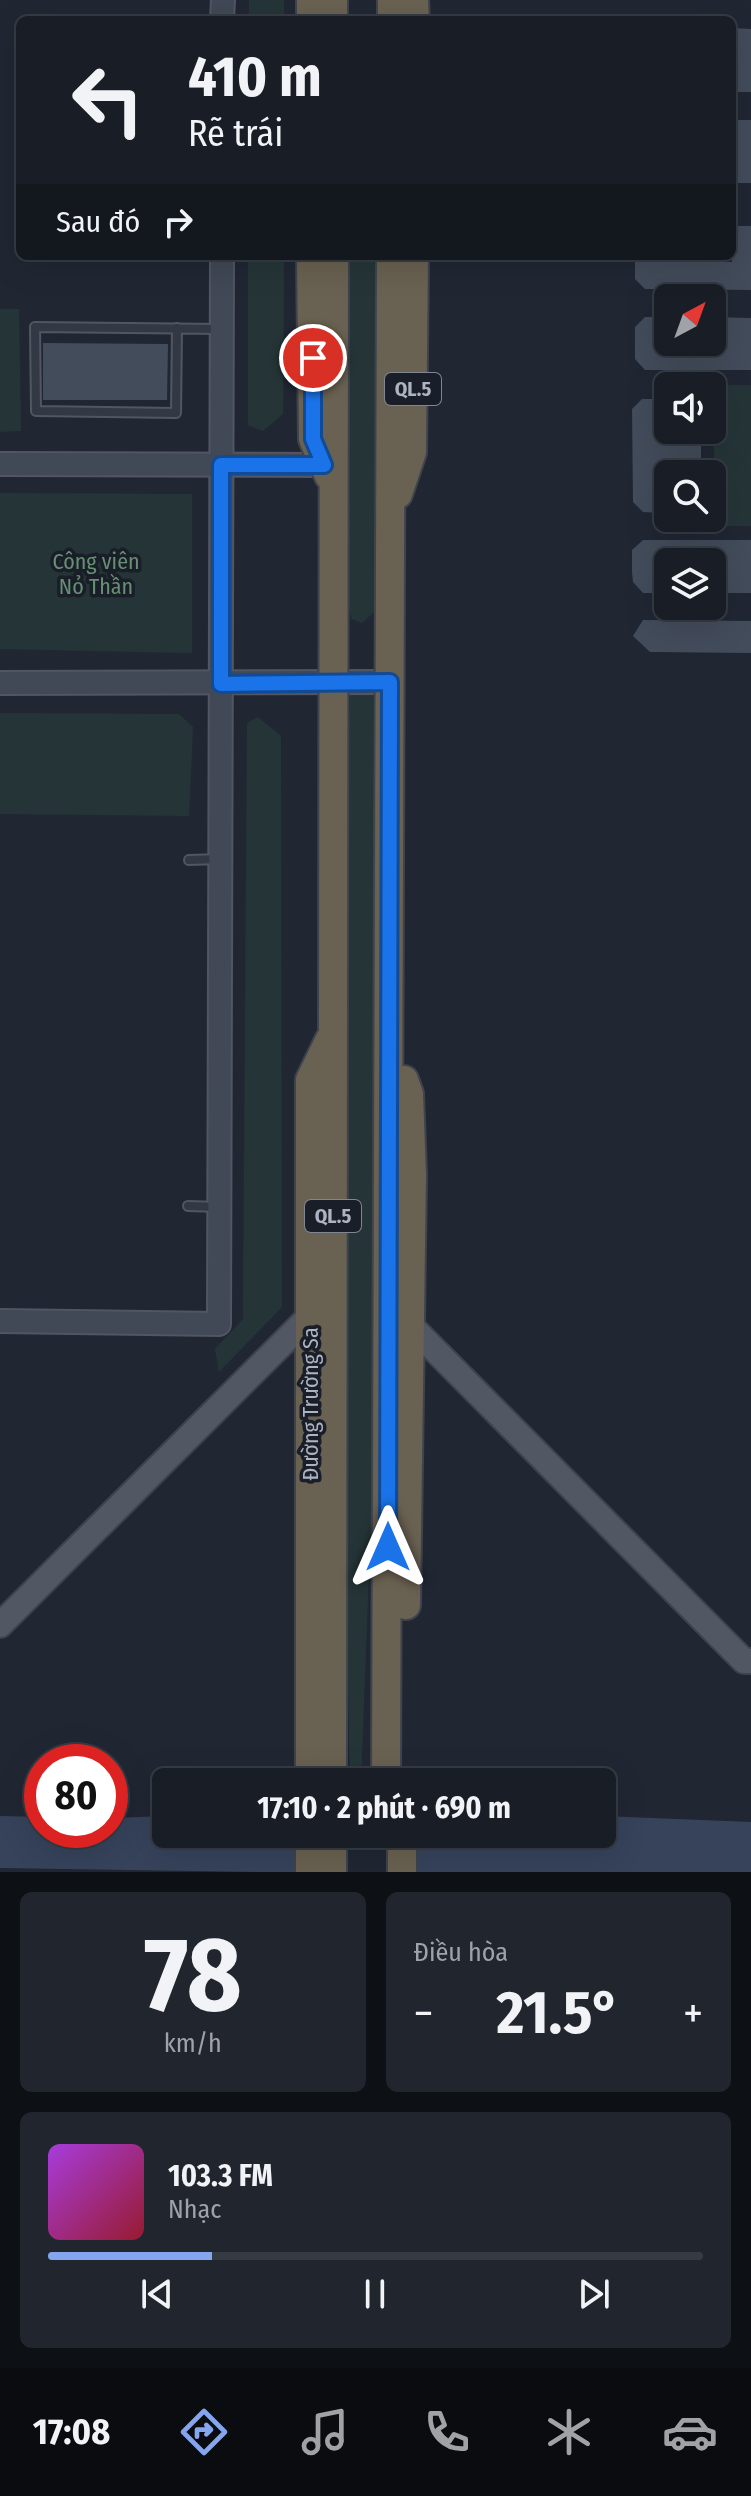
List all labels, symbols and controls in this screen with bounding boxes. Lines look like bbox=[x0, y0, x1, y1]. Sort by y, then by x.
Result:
text: 410 m bbox=[188, 44, 322, 111]
icon: left bbox=[56, 48, 160, 152]
text: Rẽ trái bbox=[188, 112, 283, 156]
icon: right bbox=[156, 200, 200, 244]
text: Sau đó bbox=[56, 204, 140, 240]
north arrow bbox=[654, 284, 726, 356]
map controls bbox=[654, 284, 726, 620]
pin bbox=[279, 324, 347, 392]
icon: arrive bbox=[291, 336, 335, 380]
button: sound bbox=[654, 372, 726, 444]
road number: QL.5 bbox=[385, 373, 441, 405]
button: search bbox=[654, 460, 726, 532]
park label: Công viên Nỏ Thần bbox=[52, 548, 140, 600]
button: layers bbox=[654, 548, 726, 620]
road number: QL.5 bbox=[305, 1200, 361, 1232]
street label: Đường Trường Sa bbox=[297, 1327, 324, 1481]
position arrow bbox=[346, 1505, 430, 1589]
speed limit sign: 80 bbox=[24, 1744, 128, 1848]
text: 17:10 · 2 phút · 690 m bbox=[257, 1790, 511, 1826]
text: 78 bbox=[144, 1913, 242, 2038]
text: Điều hòa bbox=[414, 1937, 508, 1968]
text: 21.5° bbox=[496, 1977, 620, 2049]
text: − bbox=[414, 1987, 433, 2040]
text: + bbox=[683, 1987, 703, 2040]
text: km/h bbox=[164, 2028, 222, 2059]
text: 103.3 FM bbox=[168, 2158, 273, 2194]
text: Nhạc bbox=[168, 2194, 221, 2225]
icon: previous bbox=[135, 2272, 179, 2316]
icon: pause bbox=[353, 2272, 397, 2316]
icon: next bbox=[572, 2272, 616, 2316]
icon: directions bbox=[176, 2404, 232, 2460]
icon: music bbox=[297, 2404, 353, 2460]
icon: phone bbox=[419, 2404, 475, 2460]
icon: climate bbox=[541, 2404, 597, 2460]
icon: car bbox=[662, 2404, 718, 2460]
text: 17:08 bbox=[33, 2410, 110, 2454]

